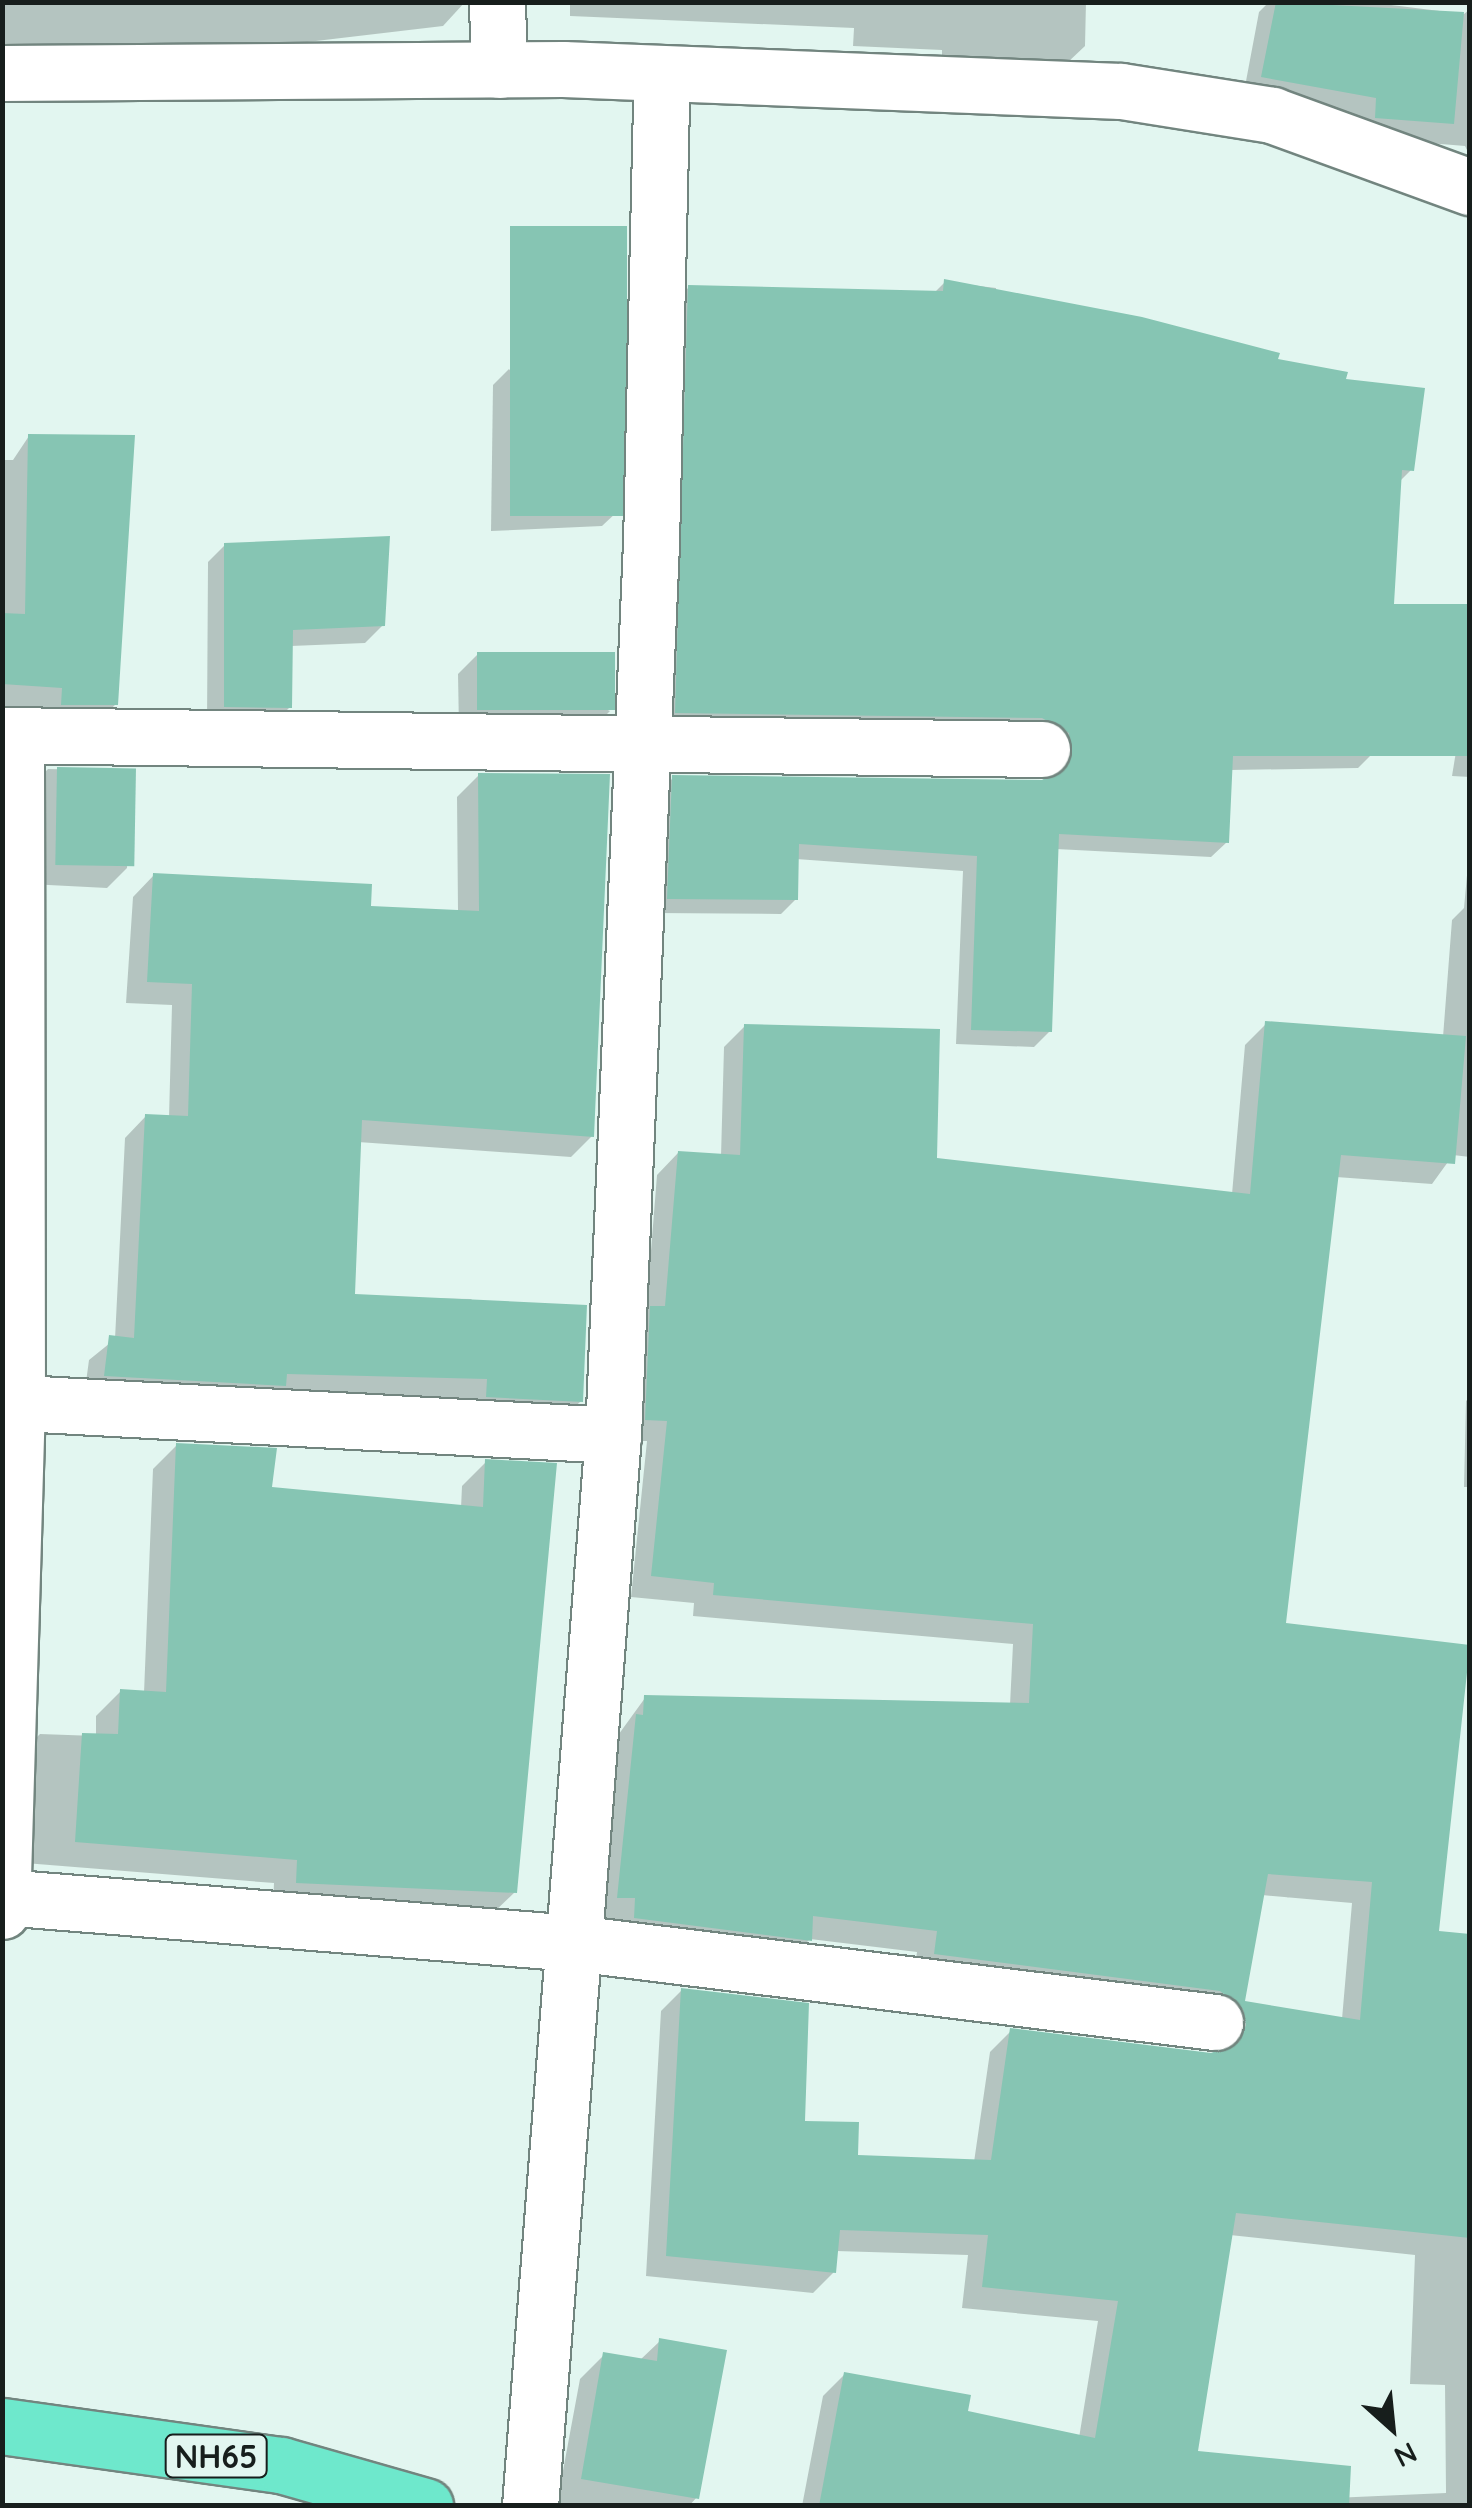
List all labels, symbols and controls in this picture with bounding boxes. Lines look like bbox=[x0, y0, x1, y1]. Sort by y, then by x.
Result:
north arrow bbox=[1342, 2378, 1442, 2478]
road number: NH65 bbox=[164, 2429, 268, 2483]
text: N bbox=[1389, 2435, 1423, 2475]

